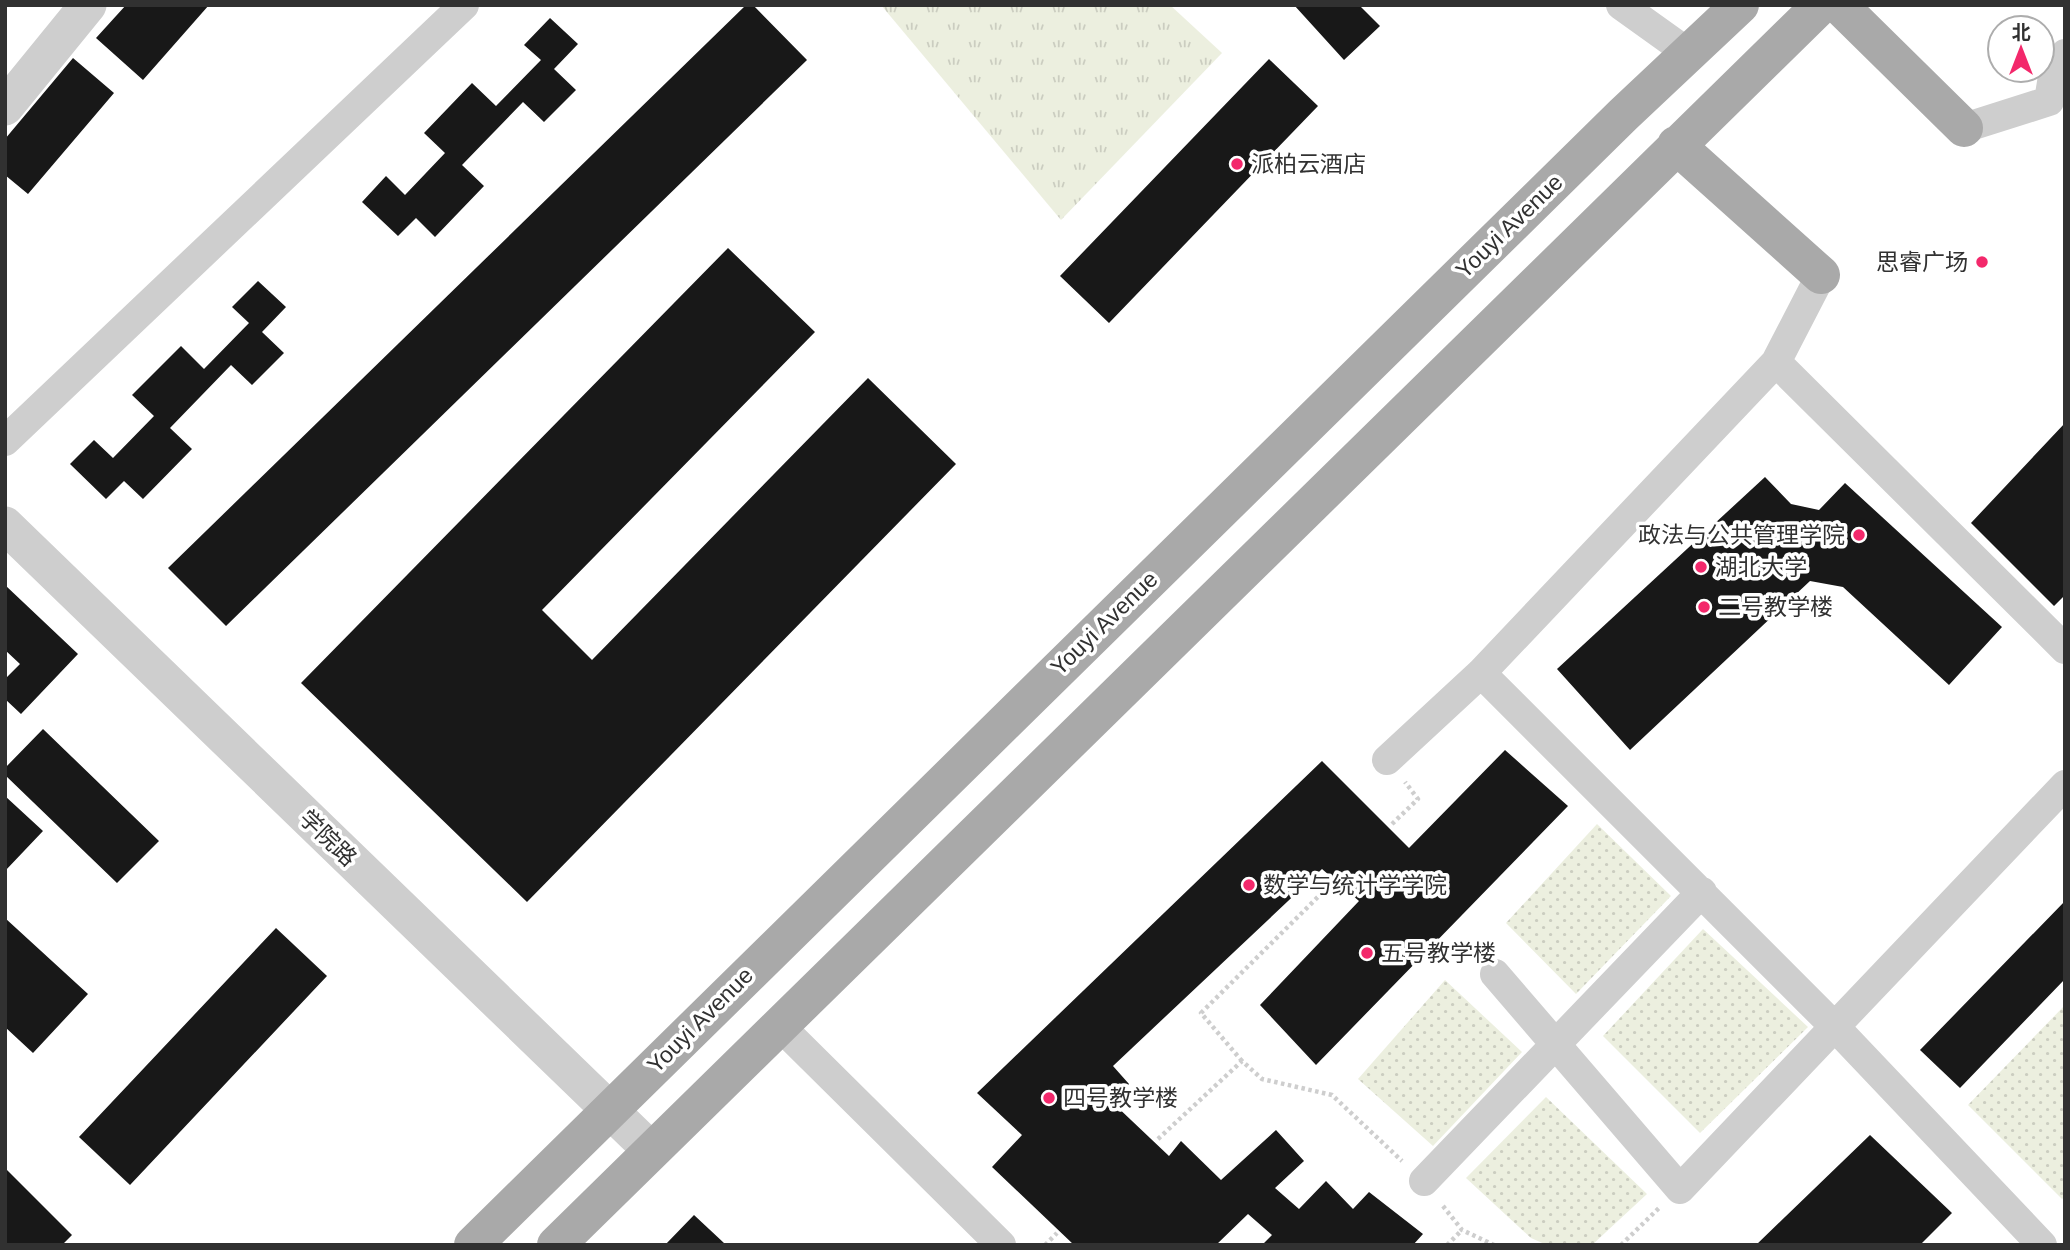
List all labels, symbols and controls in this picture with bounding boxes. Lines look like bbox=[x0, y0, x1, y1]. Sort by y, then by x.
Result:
north arrow bbox=[1986, 14, 2056, 84]
text: 北 bbox=[2011, 22, 2031, 43]
place label: 派柏云酒店 bbox=[1251, 151, 1366, 177]
marker: 派柏云酒店 bbox=[1229, 156, 1245, 172]
street label: Youyi Avenue bbox=[1450, 169, 1568, 283]
place label: 思睿广场 bbox=[1876, 249, 1968, 275]
marker: 思睿广场 bbox=[1974, 254, 1990, 270]
place label: 政法与公共管理学院 bbox=[1638, 522, 1845, 548]
marker: 政法与公共管理学院 bbox=[1851, 527, 1867, 543]
place label: 湖北大学 bbox=[1715, 554, 1807, 580]
marker: 湖北大学 bbox=[1693, 559, 1709, 575]
street label: Youyi Avenue bbox=[1045, 566, 1163, 680]
place label: 二号教学楼 bbox=[1718, 594, 1833, 620]
marker: 二号教学楼 bbox=[1696, 599, 1712, 615]
street label: 学院路 bbox=[294, 805, 362, 871]
place label: 数学与统计学学院 bbox=[1263, 872, 1447, 898]
marker: 数学与统计学学院 bbox=[1241, 877, 1257, 893]
place label: 五号教学楼 bbox=[1381, 940, 1496, 966]
marker: 五号教学楼 bbox=[1359, 945, 1375, 961]
street label: Youyi Avenue bbox=[642, 962, 758, 1078]
place label: 四号教学楼 bbox=[1063, 1085, 1178, 1111]
marker: 四号教学楼 bbox=[1041, 1090, 1057, 1106]

